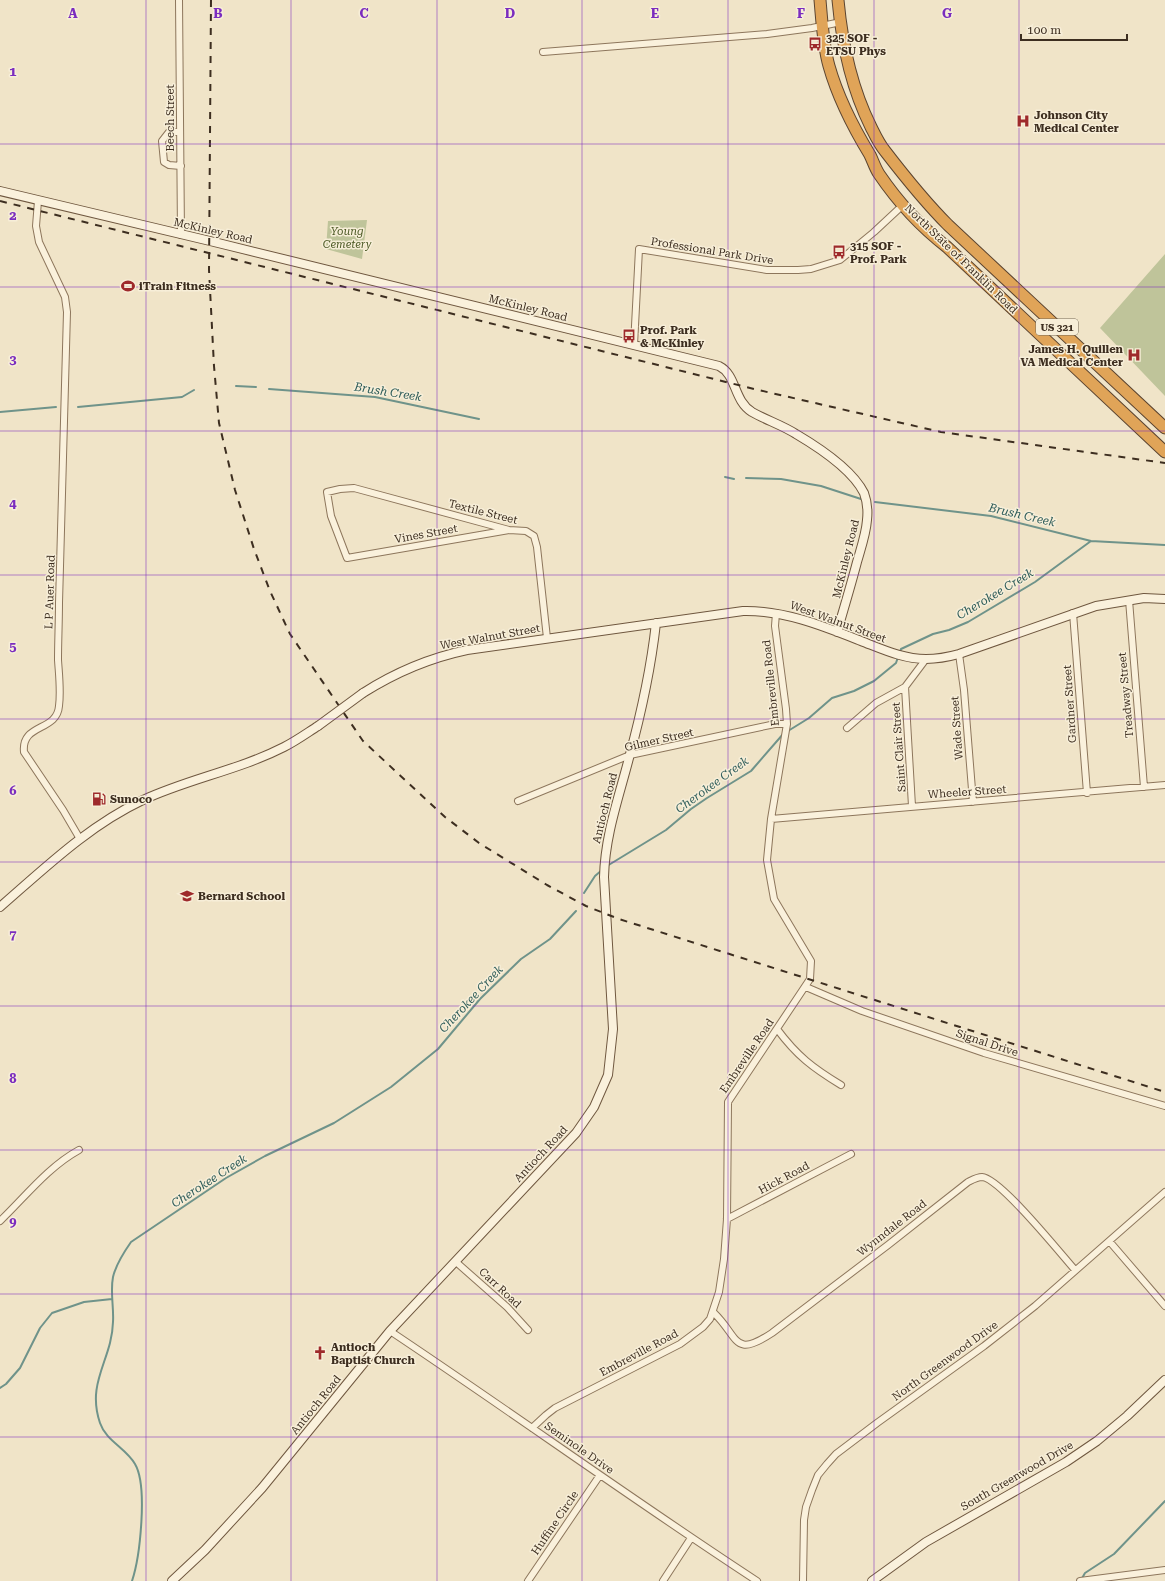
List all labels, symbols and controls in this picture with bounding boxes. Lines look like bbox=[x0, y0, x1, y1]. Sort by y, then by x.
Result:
text: A bbox=[68, 6, 78, 21]
text: B bbox=[213, 6, 223, 21]
text: C bbox=[359, 6, 369, 21]
text: D bbox=[505, 6, 515, 21]
text: E bbox=[651, 6, 659, 21]
text: F bbox=[797, 6, 805, 21]
text: G bbox=[942, 6, 952, 21]
scale bar bbox=[1021, 16, 1127, 42]
text: 100 m bbox=[1027, 23, 1061, 37]
place label: 325 SOF - ETSU Phys bbox=[826, 32, 886, 58]
bus stop icon: 325 SOF - ETSU Phys bbox=[807, 36, 823, 52]
text: 1 bbox=[9, 64, 17, 79]
street label: Beech Street bbox=[164, 84, 177, 152]
place label: Johnson City Medical Center bbox=[1034, 109, 1119, 135]
hospital icon: Johnson City Medical Center bbox=[1015, 113, 1031, 129]
street label: North State of Franklin Road bbox=[902, 202, 1020, 316]
text: 2 bbox=[9, 208, 17, 223]
street label: McKinley Road bbox=[172, 216, 254, 246]
park label: Young Cemetery bbox=[323, 225, 372, 251]
street label: Professional Park Drive bbox=[650, 235, 774, 267]
place label: 315 SOF - Prof. Park bbox=[850, 240, 907, 266]
bus stop icon: 315 SOF - Prof. Park bbox=[831, 244, 847, 260]
sports icon: iTrain Fitness bbox=[120, 278, 136, 294]
place label: iTrain Fitness bbox=[139, 280, 216, 293]
street label: McKinley Road bbox=[487, 292, 569, 324]
road number: US 321 bbox=[1036, 319, 1078, 335]
place label: Prof. Park & McKinley bbox=[640, 324, 705, 350]
bus stop icon: Prof. Park & McKinley bbox=[621, 328, 637, 344]
place label: James H. Quillen VA Medical Center bbox=[1020, 343, 1124, 369]
hospital icon: James H. Quillen VA Medical Center bbox=[1126, 347, 1142, 363]
text: 3 bbox=[9, 352, 17, 367]
water label: Brush Creek bbox=[352, 380, 423, 404]
text: 4 bbox=[9, 496, 17, 511]
street label: Textile Street bbox=[447, 497, 519, 527]
water label: Brush Creek bbox=[986, 500, 1057, 530]
street label: McKinley Road bbox=[830, 518, 862, 600]
street label: Vines Street bbox=[393, 522, 459, 546]
street label: L P Auer Road bbox=[42, 555, 58, 629]
water label: Cherokee Creek bbox=[954, 565, 1036, 622]
street label: West Walnut Street bbox=[788, 599, 888, 645]
street label: West Walnut Street bbox=[439, 622, 541, 652]
text: 5 bbox=[9, 639, 17, 654]
street label: Embreville Road bbox=[760, 639, 782, 727]
street label: Treadway Street bbox=[1116, 652, 1136, 738]
street label: Gardner Street bbox=[1061, 665, 1079, 743]
street label: Wade Street bbox=[948, 696, 966, 760]
street label: Saint Clair Street bbox=[889, 702, 909, 792]
street label: Gilmer Street bbox=[623, 726, 695, 754]
water label: Cherokee Creek bbox=[673, 753, 752, 816]
street label: Antioch Road bbox=[590, 771, 620, 845]
text: 6 bbox=[9, 783, 17, 798]
street label: Wheeler Street bbox=[927, 783, 1007, 801]
fuel station icon: Sunoco bbox=[91, 791, 107, 807]
place label: Sunoco bbox=[110, 793, 152, 806]
school or university icon: Bernard School bbox=[179, 888, 195, 904]
place label: Bernard School bbox=[198, 890, 285, 903]
text: 7 bbox=[9, 927, 17, 942]
water label: Cherokee Creek bbox=[436, 962, 506, 1036]
street label: Embreville Road bbox=[717, 1016, 777, 1096]
street label: Signal Drive bbox=[954, 1027, 1020, 1059]
text: 8 bbox=[9, 1071, 17, 1086]
street label: Antioch Road bbox=[512, 1123, 570, 1185]
water label: Cherokee Creek bbox=[169, 1151, 250, 1211]
street label: Hick Road bbox=[756, 1159, 812, 1197]
street label: Wynndale Road bbox=[855, 1197, 929, 1259]
text: 9 bbox=[9, 1214, 17, 1229]
street label: Carr Road bbox=[476, 1265, 524, 1311]
street label: North Greenwood Drive bbox=[890, 1318, 1000, 1404]
street label: Embreville Road bbox=[598, 1327, 680, 1379]
place label: Antioch Baptist Church bbox=[331, 1341, 415, 1367]
church icon: Antioch Baptist Church bbox=[312, 1345, 328, 1361]
street label: Antioch Road bbox=[288, 1373, 344, 1437]
street label: Seminole Drive bbox=[542, 1419, 616, 1477]
street label: South Greenwood Drive bbox=[958, 1438, 1076, 1514]
street label: Huffine Circle bbox=[529, 1489, 581, 1557]

